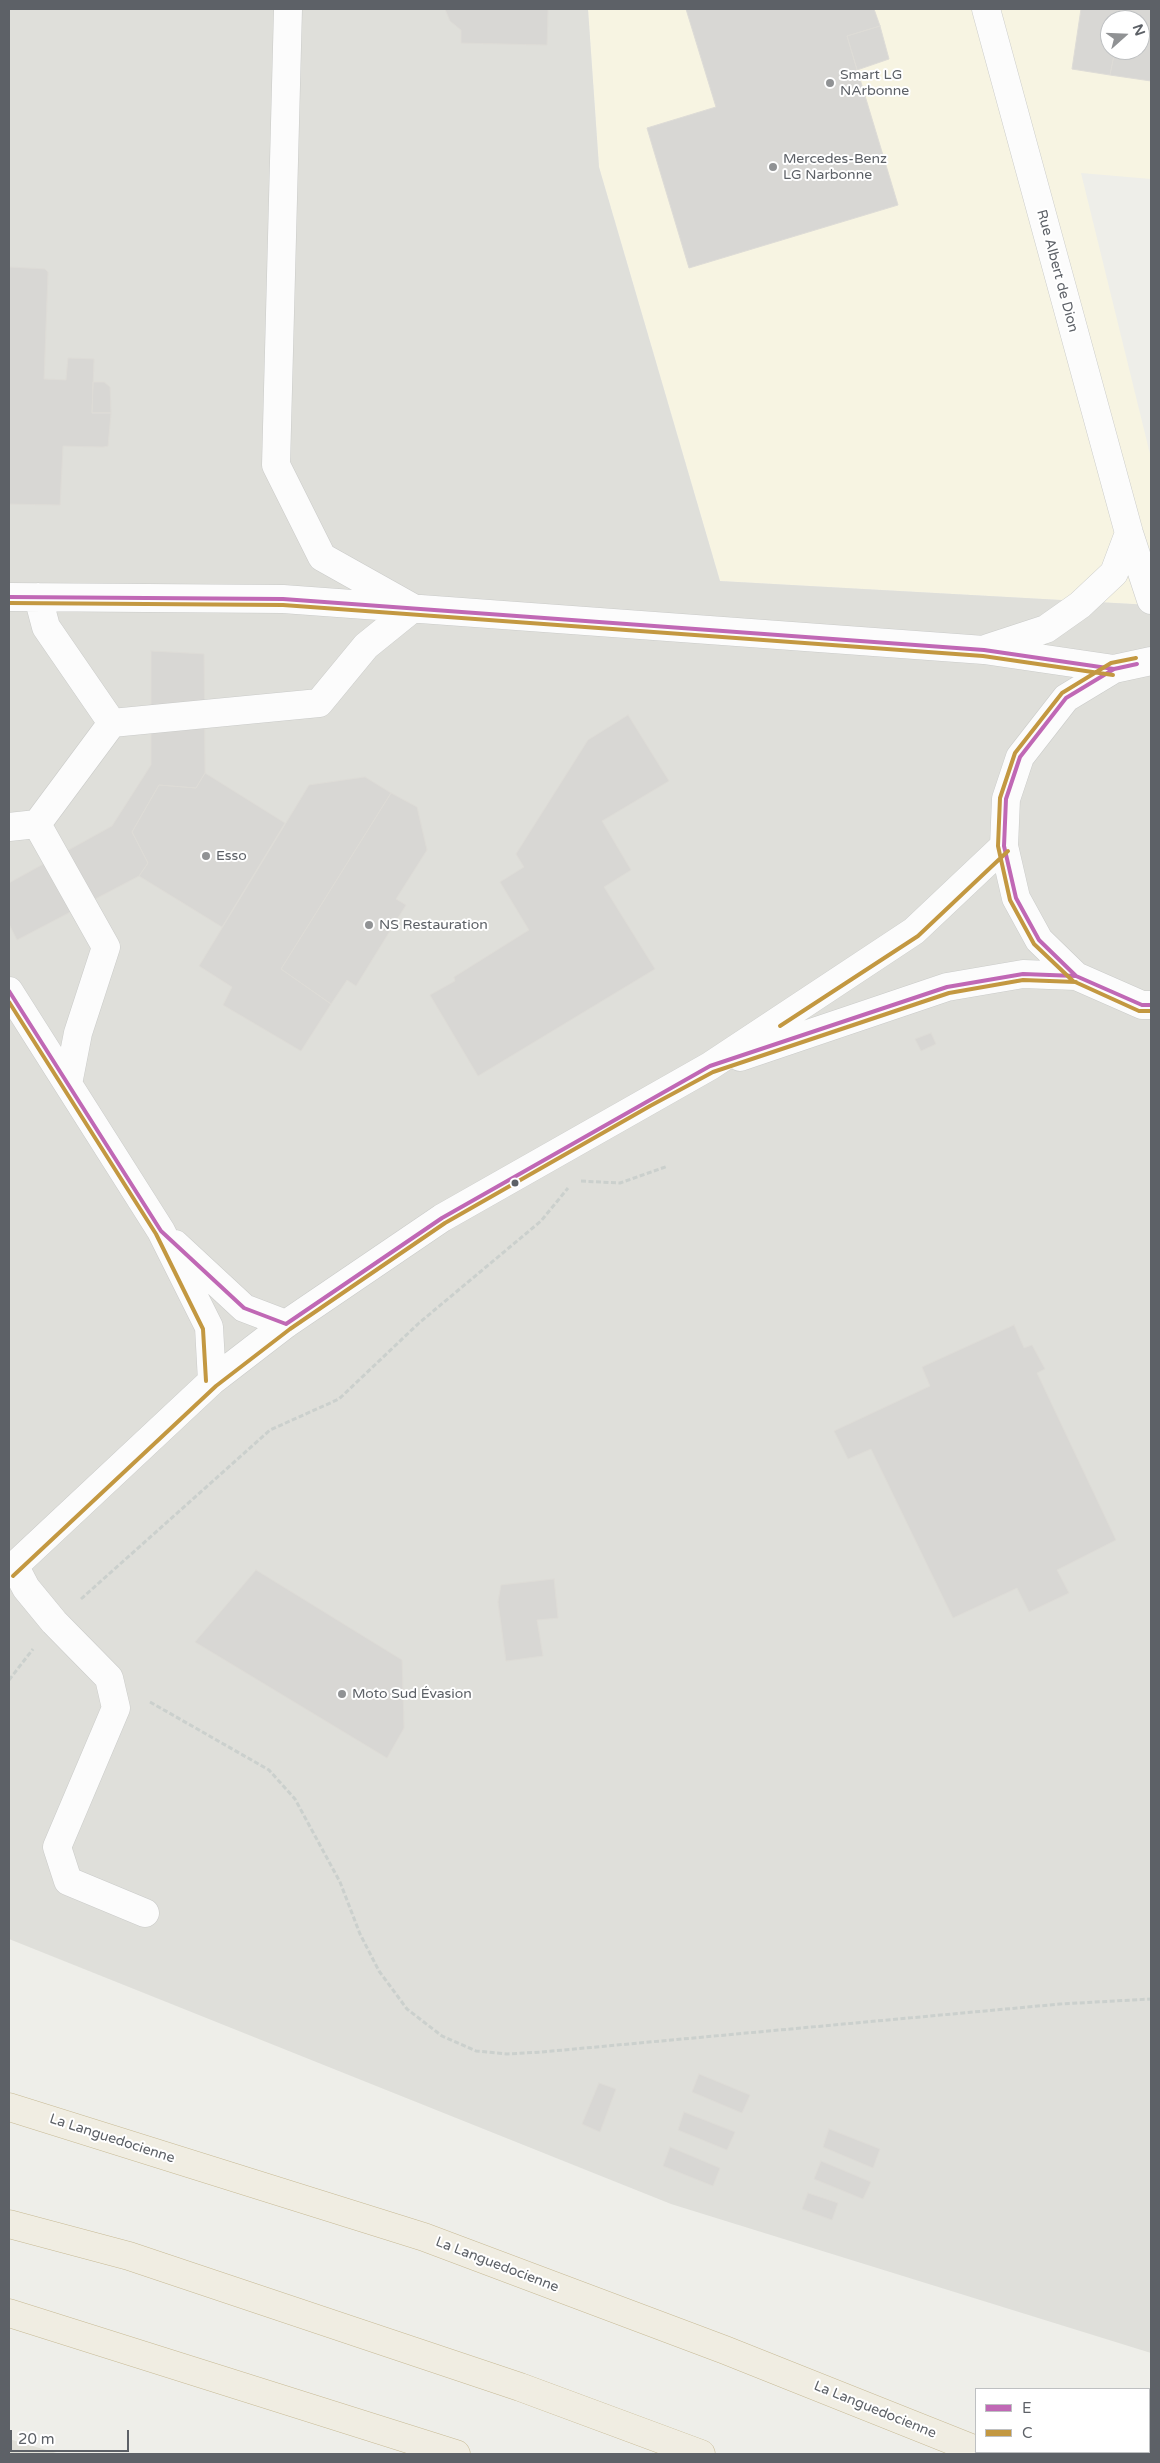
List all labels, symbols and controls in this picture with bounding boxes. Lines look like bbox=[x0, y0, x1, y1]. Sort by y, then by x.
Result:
north arrow bbox=[1100, 10, 1150, 60]
text: N bbox=[1129, 22, 1149, 38]
place label: Smart LG NArbonne bbox=[840, 67, 909, 100]
marker: Smart LG NArbonne bbox=[824, 77, 836, 89]
place label: Mercedes-Benz LG Narbonne bbox=[783, 151, 887, 184]
marker: Mercedes-Benz LG Narbonne bbox=[767, 161, 779, 173]
street label: Rue Albert de Dion bbox=[1033, 208, 1081, 334]
place label: Esso bbox=[216, 848, 247, 864]
marker: Esso bbox=[200, 850, 212, 862]
place label: NS Restauration bbox=[379, 917, 488, 933]
marker: NS Restauration bbox=[363, 919, 375, 931]
unlabelled marker bbox=[510, 1178, 520, 1188]
place label: Moto Sud Évasion bbox=[352, 1686, 472, 1702]
marker: Moto Sud Évasion bbox=[336, 1688, 348, 1700]
street label: La Languedocienne bbox=[47, 2111, 177, 2167]
street label: La Languedocienne bbox=[433, 2234, 561, 2296]
street label: La Languedocienne bbox=[811, 2378, 939, 2442]
legend bbox=[975, 2388, 1150, 2453]
text: E bbox=[1022, 2399, 1032, 2417]
scale bar bbox=[12, 2420, 131, 2452]
text: C bbox=[1022, 2424, 1032, 2442]
text: 20 m bbox=[18, 2430, 55, 2448]

